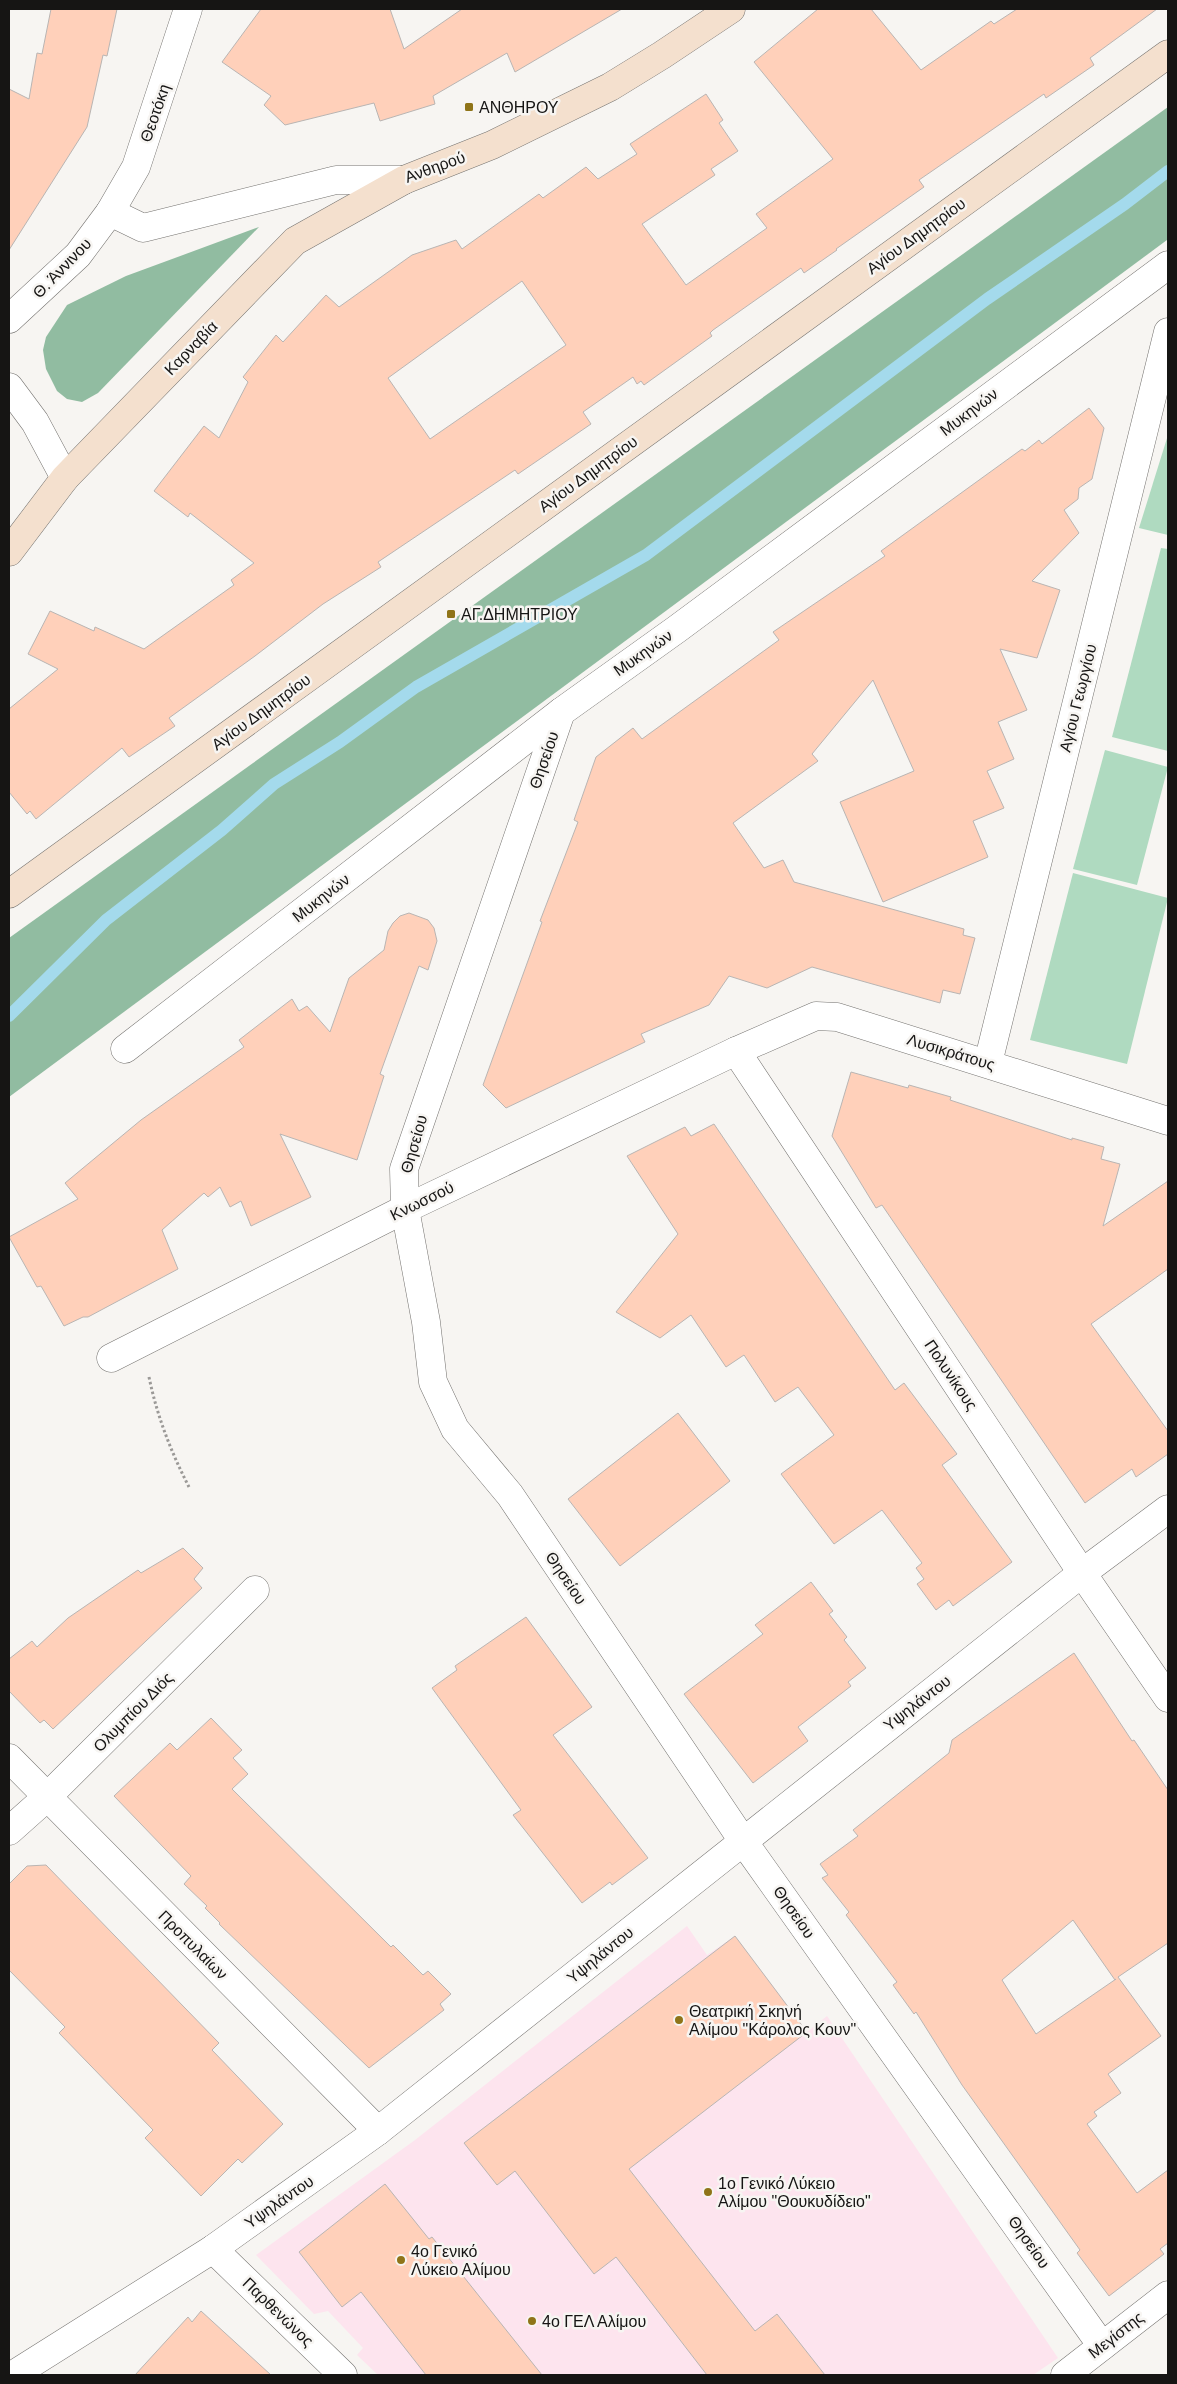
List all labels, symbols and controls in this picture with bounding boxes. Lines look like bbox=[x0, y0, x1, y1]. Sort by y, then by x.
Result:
street label: Θεοτόκη bbox=[137, 82, 173, 144]
place label: ΑΝΘΗΡΟΥ bbox=[479, 99, 559, 116]
marker: ΑΝΘΗΡΟΥ bbox=[463, 101, 475, 113]
street label: Ανθηρού bbox=[403, 148, 467, 186]
street label: Αγίου Δημητρίου bbox=[863, 195, 969, 277]
street label: Θ. Άννινου bbox=[29, 235, 95, 301]
street label: Καρναβία bbox=[161, 318, 221, 378]
street label: Μυκηνών bbox=[937, 385, 1001, 439]
street label: Αγίου Δημητρίου bbox=[535, 433, 641, 515]
place label: ΑΓ.ΔΗΜΗΤΡΙΟΥ bbox=[461, 606, 578, 623]
marker: ΑΓ.ΔΗΜΗΤΡΙΟΥ bbox=[445, 608, 457, 620]
street label: Μυκηνών bbox=[610, 627, 676, 679]
street label: Αγίου Γεωργίου bbox=[1056, 642, 1100, 754]
street label: Αγίου Δημητρίου bbox=[208, 671, 314, 753]
street label: Θησείου bbox=[526, 729, 562, 791]
street label: Μυκηνών bbox=[289, 871, 353, 925]
street label: Λυσικράτους bbox=[905, 1031, 997, 1073]
street label: Θησείου bbox=[398, 1113, 430, 1175]
street label: Κνωσσού bbox=[387, 1178, 457, 1224]
street label: Πολυνίκους bbox=[921, 1337, 981, 1414]
street label: Θησείου bbox=[542, 1549, 590, 1607]
street label: Ολυμπίου Διός bbox=[90, 1669, 176, 1755]
street label: Υψηλάντου bbox=[880, 1672, 954, 1734]
street label: Θησείου bbox=[770, 1883, 818, 1941]
street label: Προπυλαίων bbox=[155, 1907, 231, 1983]
street label: Υψηλάντου bbox=[564, 1923, 636, 1987]
place label: Θεατρική Σκηνή Αλίμου "Κάρολος Κουν" bbox=[689, 2003, 856, 2038]
marker: Θεατρική Σκηνή Αλίμου "Κάρολος Κουν" bbox=[673, 2014, 685, 2026]
street label: Υψηλάντου bbox=[241, 2172, 317, 2232]
place label: 1ο Γενικό Λύκειο Αλίμου "Θουκυδίδειο" bbox=[718, 2175, 871, 2210]
marker: 1ο Γενικό Λύκειο Αλίμου "Θουκυδίδειο" bbox=[702, 2186, 714, 2198]
street label: Θησείου bbox=[1005, 2213, 1053, 2271]
place label: 4ο Γενικό Λύκειο Αλίμου bbox=[411, 2243, 511, 2278]
marker: 4ο Γενικό Λύκειο Αλίμου bbox=[395, 2254, 407, 2266]
street label: Παρθενώνος bbox=[239, 2274, 317, 2350]
street label: Μεγίστης bbox=[1085, 2308, 1147, 2362]
place label: 4ο ΓΕΛ Αλίμου bbox=[542, 2313, 646, 2330]
marker: 4ο ΓΕΛ Αλίμου bbox=[526, 2315, 538, 2327]

